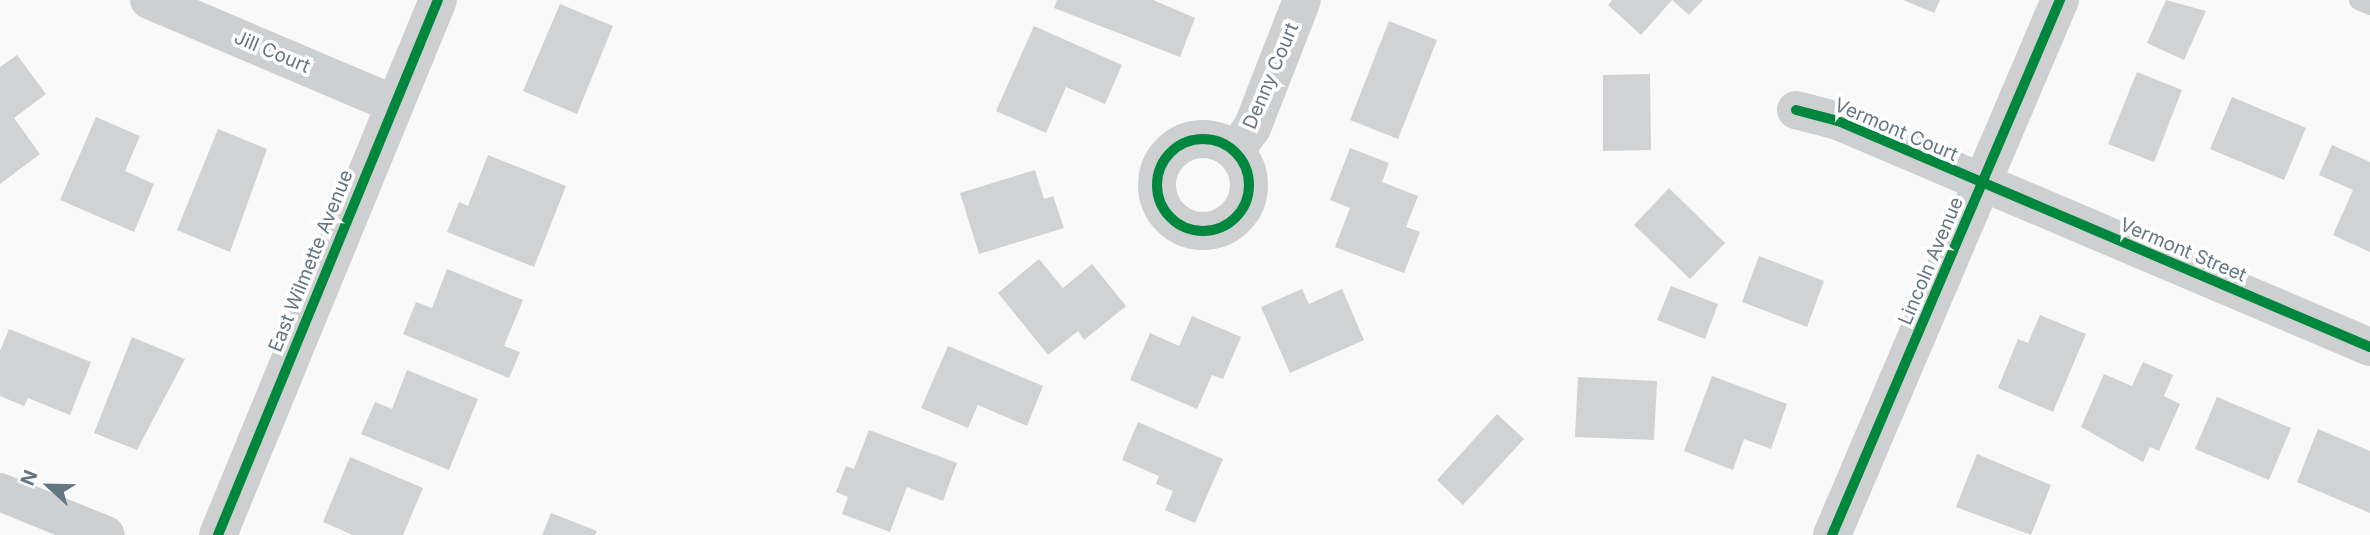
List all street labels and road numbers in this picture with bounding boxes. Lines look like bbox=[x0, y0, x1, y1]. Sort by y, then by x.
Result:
street label: Denny Court bbox=[1238, 19, 1304, 133]
street label: Jill Court bbox=[231, 26, 313, 78]
street label: Vermont Court bbox=[1831, 94, 1961, 166]
street label: East Wilmette Avenue bbox=[264, 167, 358, 355]
street label: Lincoln Avenue bbox=[1894, 194, 1968, 328]
street label: Vermont Street bbox=[2116, 213, 2250, 287]

